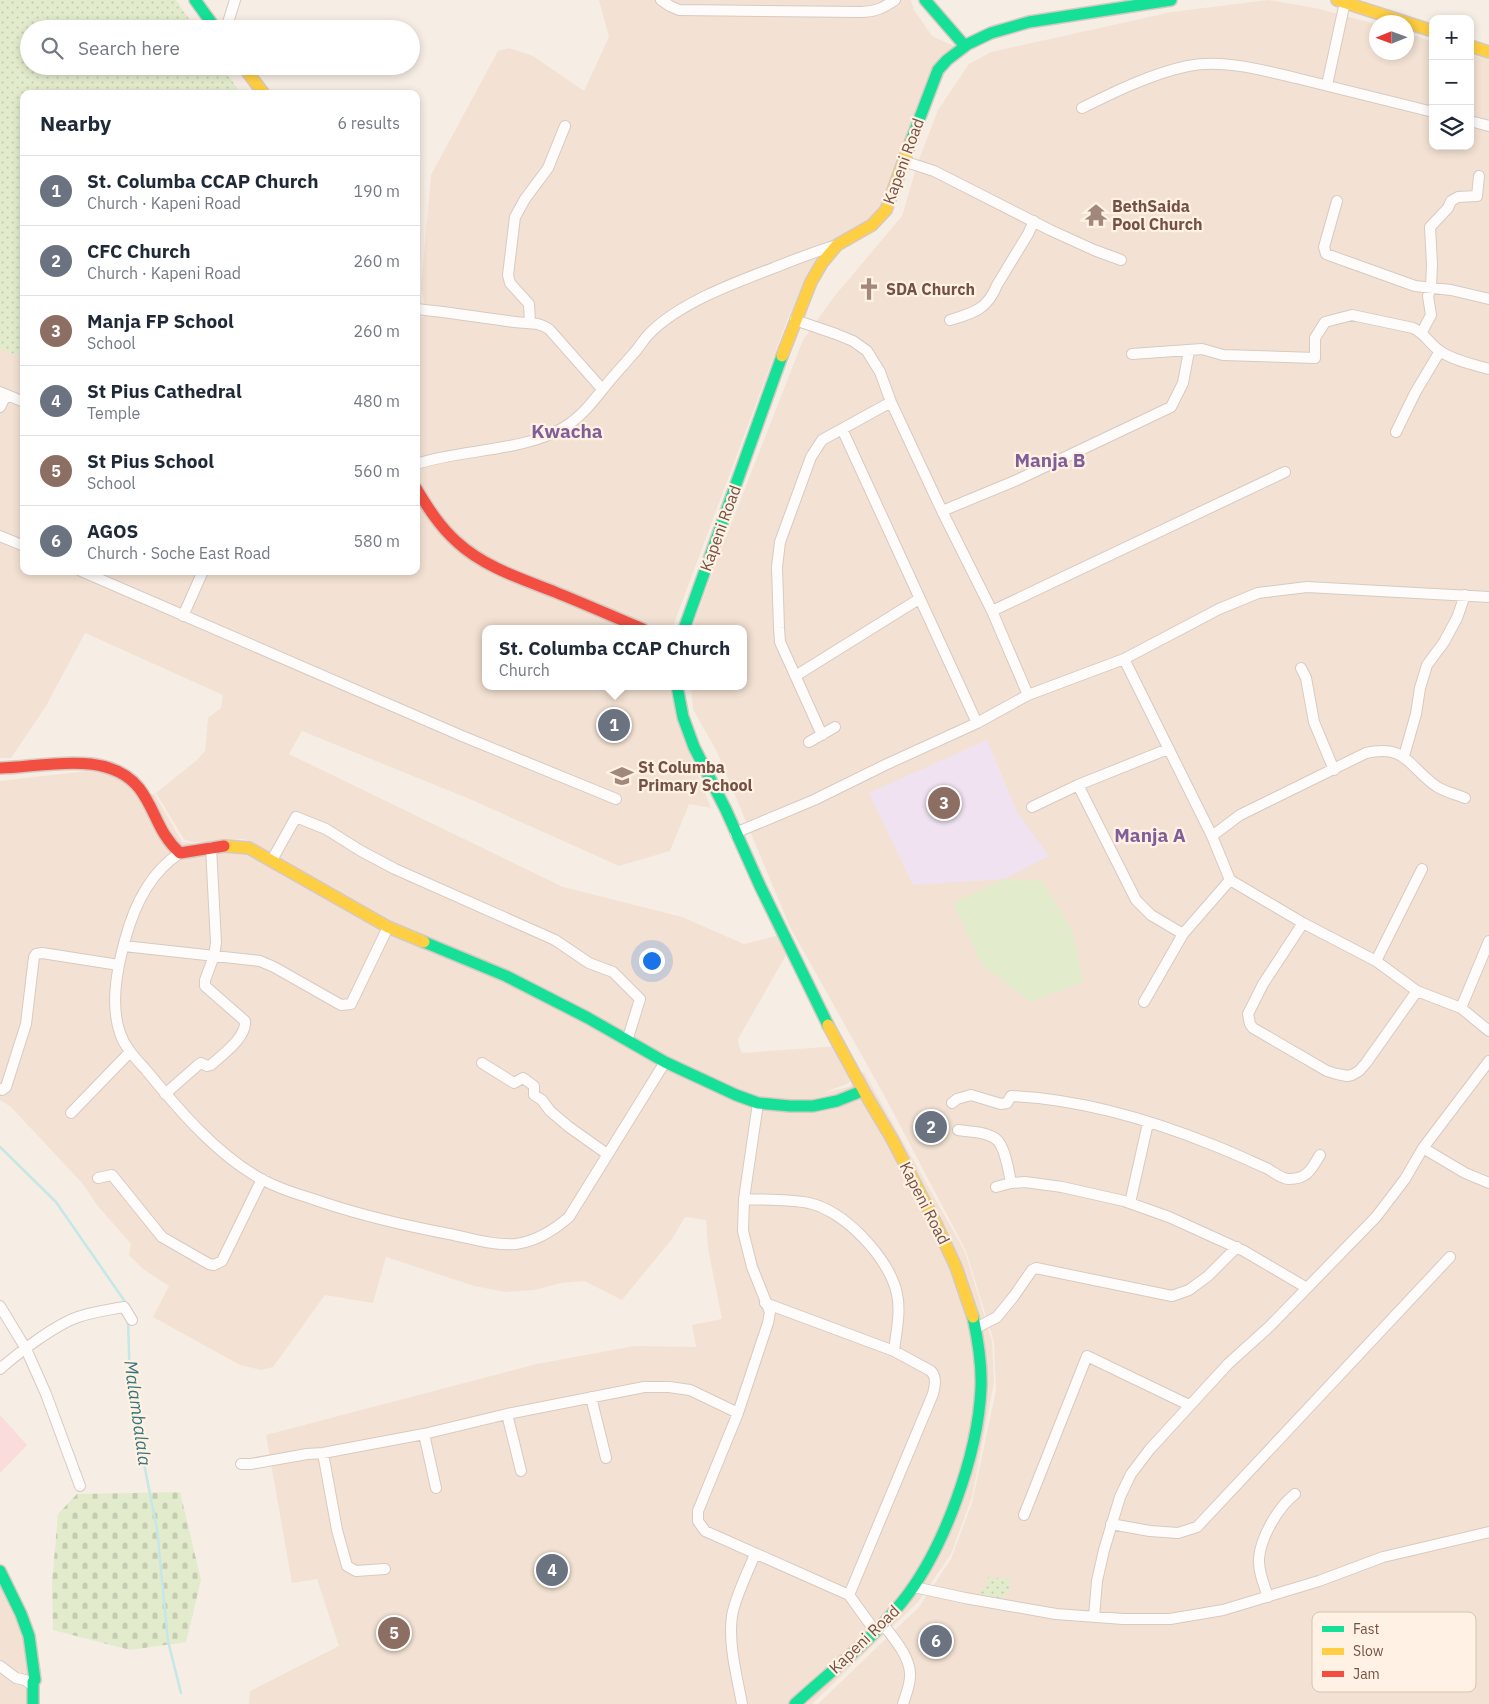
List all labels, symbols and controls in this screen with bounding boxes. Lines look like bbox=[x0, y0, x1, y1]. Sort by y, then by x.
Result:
north arrow bbox=[1369, 15, 1414, 60]
map controls bbox=[1429, 15, 1474, 150]
button: + bbox=[1429, 15, 1474, 60]
search box bbox=[20, 20, 420, 75]
icon: search bbox=[38, 34, 66, 62]
text: Search here bbox=[78, 36, 180, 60]
button: − bbox=[1429, 60, 1474, 105]
button: layers bbox=[1429, 105, 1474, 150]
text: Nearby bbox=[40, 109, 111, 137]
text: 6 results bbox=[337, 113, 400, 133]
street label: Kapeni Road bbox=[878, 115, 928, 207]
text: St. Columba CCAP Church bbox=[87, 169, 318, 193]
text: 1 bbox=[51, 181, 61, 201]
text: 190 m bbox=[353, 181, 400, 201]
text: Church · Kapeni Road bbox=[87, 193, 241, 213]
place label: BethSaida Pool Church bbox=[1112, 196, 1203, 234]
temple icon: BethSaida Pool Church bbox=[1083, 202, 1109, 228]
text: CFC Church bbox=[87, 239, 191, 263]
text: 2 bbox=[51, 251, 61, 271]
text: 260 m bbox=[353, 251, 400, 271]
text: Church · Kapeni Road bbox=[87, 263, 241, 283]
church icon: SDA Church bbox=[856, 276, 882, 302]
place label: SDA Church bbox=[886, 279, 975, 299]
text: Manja FP School bbox=[87, 309, 234, 333]
text: 3 bbox=[51, 321, 61, 341]
text: 260 m bbox=[353, 321, 400, 341]
text: School bbox=[87, 333, 136, 353]
text: St Pius Cathedral bbox=[87, 379, 242, 403]
text: 4 bbox=[51, 391, 61, 411]
text: 480 m bbox=[353, 391, 400, 411]
text: Temple bbox=[87, 403, 140, 423]
district label: Kwacha bbox=[531, 419, 603, 443]
district label: Manja B bbox=[1014, 448, 1086, 472]
text: St Pius School bbox=[87, 449, 214, 473]
text: 5 bbox=[51, 461, 61, 481]
text: 560 m bbox=[353, 461, 400, 481]
text: School bbox=[87, 473, 136, 493]
street label: Kapeni Road bbox=[695, 482, 745, 574]
text: AGOS bbox=[87, 519, 138, 543]
text: 6 bbox=[51, 531, 61, 551]
text: 580 m bbox=[353, 531, 400, 551]
text: Church · Soche East Road bbox=[87, 543, 271, 563]
popup bbox=[482, 625, 747, 690]
text: St. Columba CCAP Church bbox=[499, 636, 730, 660]
text: Church bbox=[499, 660, 550, 680]
pin: 1 bbox=[598, 706, 630, 744]
place label: St Columba Primary School bbox=[638, 757, 753, 795]
school or university icon: St Columba Primary School bbox=[609, 763, 635, 789]
pin: 3 bbox=[928, 784, 960, 822]
district label: Manja A bbox=[1114, 823, 1186, 847]
your location bbox=[639, 948, 665, 974]
pin: 2 bbox=[915, 1108, 947, 1146]
street label: Kapeni Road bbox=[896, 1158, 954, 1248]
water label: Malambalala bbox=[119, 1359, 157, 1467]
pin: 4 bbox=[536, 1551, 568, 1589]
street label: Kapeni Road bbox=[825, 1600, 903, 1678]
legend bbox=[1312, 1612, 1476, 1692]
pin: 5 bbox=[378, 1614, 410, 1652]
text: Fast bbox=[1353, 1620, 1379, 1638]
pin: 6 bbox=[920, 1622, 952, 1660]
text: Slow bbox=[1353, 1642, 1384, 1660]
text: Jam bbox=[1353, 1665, 1380, 1683]

